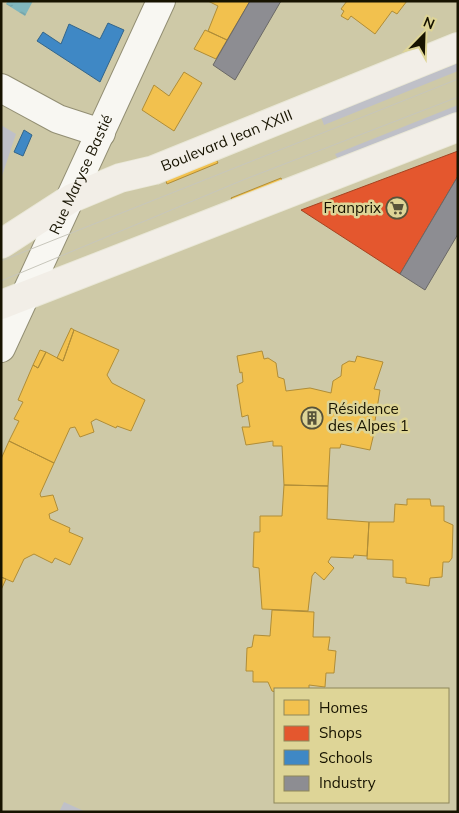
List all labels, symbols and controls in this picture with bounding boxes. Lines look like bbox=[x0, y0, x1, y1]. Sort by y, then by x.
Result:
north arrow bbox=[399, 10, 449, 60]
text: N bbox=[421, 13, 437, 33]
street label: Boulevard Jean XXIII bbox=[158, 105, 295, 175]
street label: Rue Maryse Bastié bbox=[45, 111, 116, 237]
supermarket icon: Franprix bbox=[385, 196, 409, 220]
place label: Franprix bbox=[324, 198, 381, 217]
place label: Résidence des Alpes 1 bbox=[328, 399, 409, 435]
building icon: Résidence des Alpes 1 bbox=[300, 406, 324, 430]
legend bbox=[274, 688, 449, 803]
text: Homes bbox=[319, 698, 368, 717]
text: Shops bbox=[319, 723, 362, 742]
text: Schools bbox=[319, 748, 373, 767]
text: Industry bbox=[319, 773, 376, 792]

